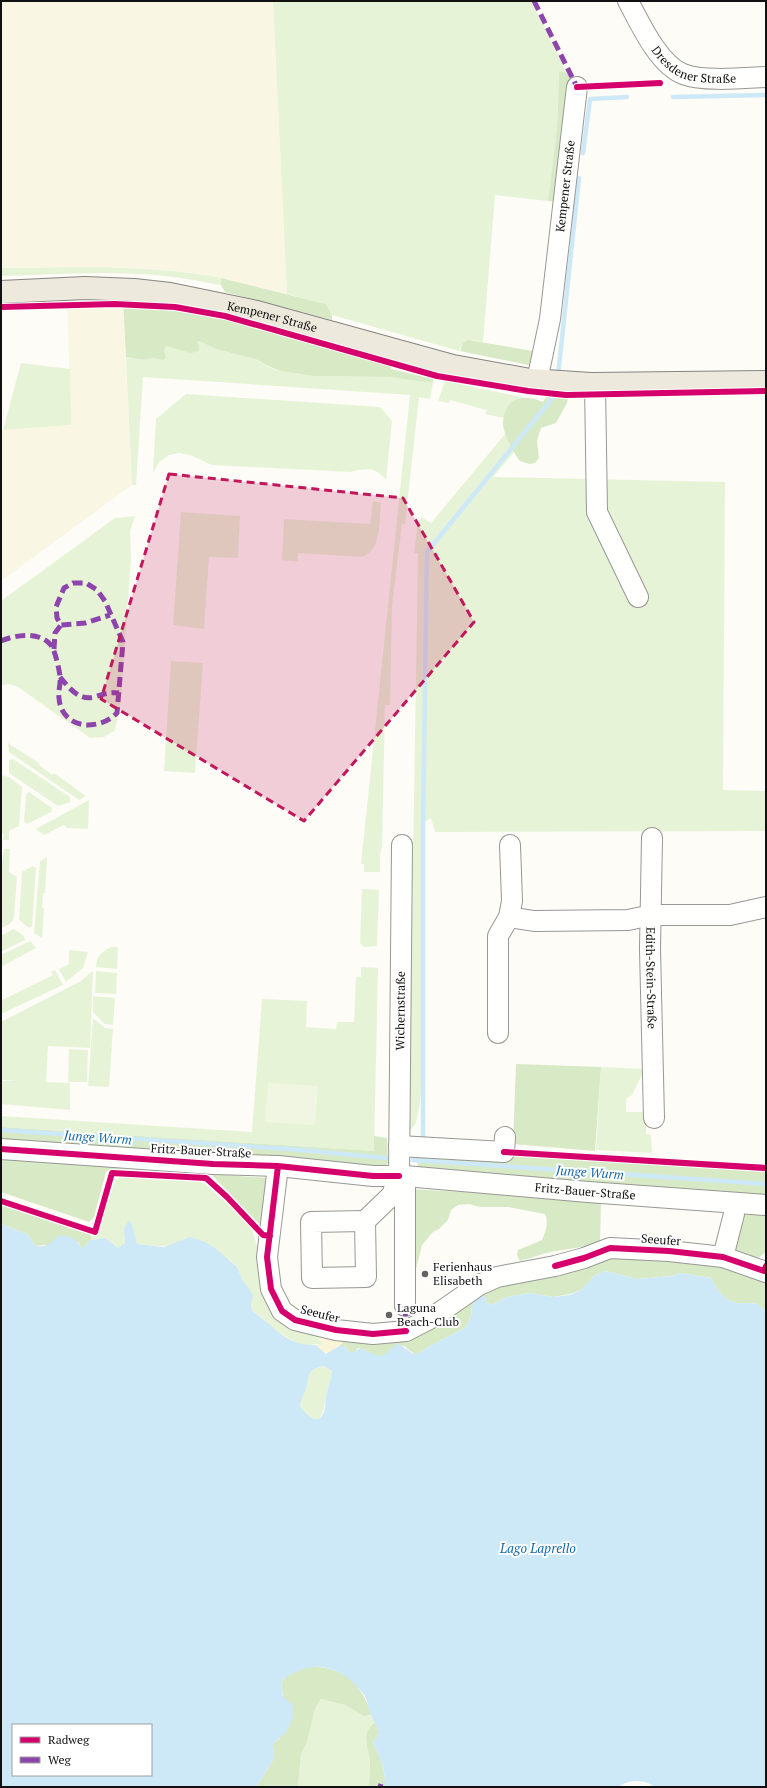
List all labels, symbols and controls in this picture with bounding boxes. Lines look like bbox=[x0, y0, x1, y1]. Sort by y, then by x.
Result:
street label: Dresdener Straße bbox=[649, 43, 736, 86]
street label: Kempener Straße bbox=[552, 139, 578, 233]
street label: Kempener Straße bbox=[226, 298, 319, 335]
street label: Edith-Stein-Straße bbox=[643, 927, 660, 1029]
street label: Wichernstraße bbox=[392, 971, 408, 1050]
water label: Junge Wurm bbox=[62, 1126, 133, 1148]
street label: Fritz-Bauer-Straße bbox=[150, 1140, 252, 1161]
water label: Junge Wurm bbox=[554, 1161, 625, 1183]
street label: Fritz-Bauer-Straße bbox=[534, 1179, 636, 1202]
street label: Seeufer bbox=[641, 1231, 682, 1248]
place label: Ferienhaus Elisabeth bbox=[433, 1259, 492, 1288]
marker: Ferienhaus Elisabeth bbox=[420, 1269, 430, 1279]
place label: Laguna Beach-Club bbox=[397, 1300, 459, 1329]
street label: Seeufer bbox=[299, 1301, 342, 1326]
marker: Laguna Beach-Club bbox=[384, 1310, 394, 1320]
water label: Lago Laprello bbox=[499, 1539, 576, 1557]
legend bbox=[12, 1724, 152, 1776]
text: Radweg bbox=[48, 1732, 90, 1747]
text: Weg bbox=[48, 1752, 71, 1767]

